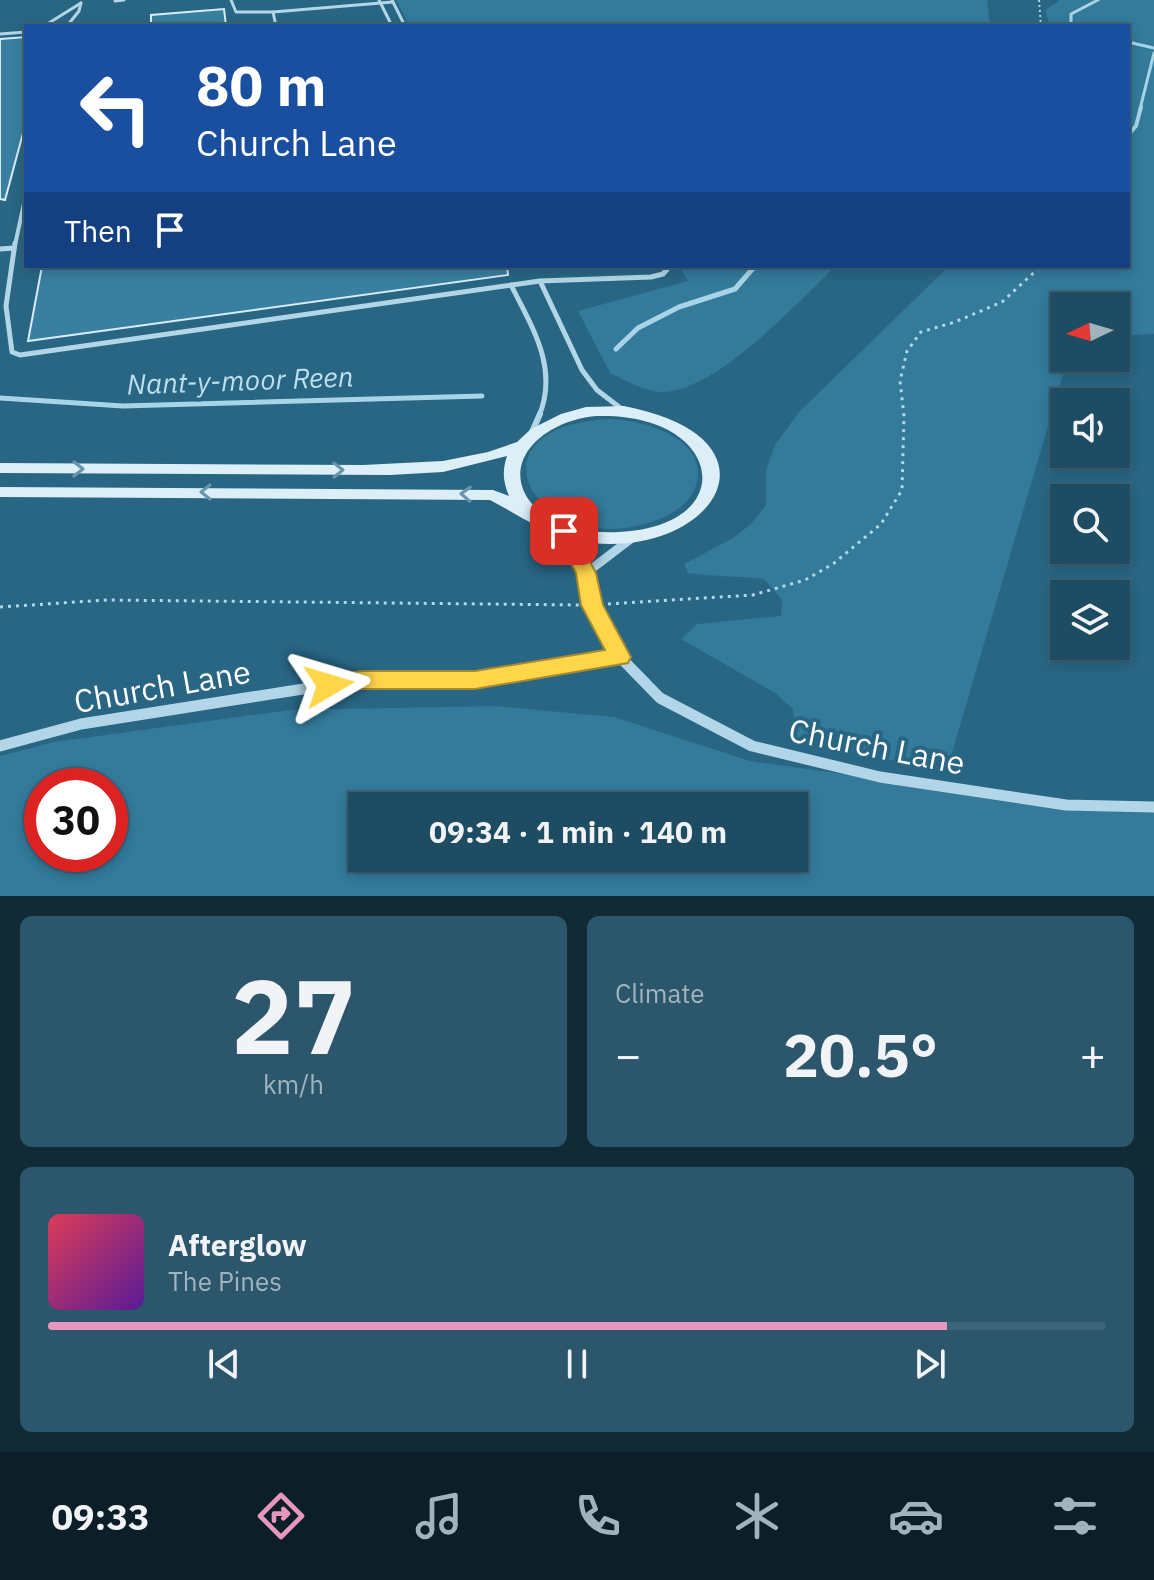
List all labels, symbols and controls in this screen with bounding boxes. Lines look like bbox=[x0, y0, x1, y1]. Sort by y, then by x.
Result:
text: 80 m bbox=[196, 49, 326, 121]
icon: left bbox=[64, 56, 168, 160]
text: Church Lane bbox=[196, 119, 397, 166]
icon: arrive bbox=[148, 208, 192, 252]
text: Then bbox=[64, 211, 132, 250]
north arrow bbox=[1050, 292, 1130, 372]
map controls bbox=[1050, 292, 1130, 660]
water label: Nant-y-moor Reen bbox=[126, 358, 354, 402]
button: sound bbox=[1050, 388, 1130, 468]
one-way arrow bbox=[72, 460, 85, 478]
one-way arrow bbox=[332, 461, 345, 479]
one-way arrow bbox=[199, 483, 212, 501]
button: search bbox=[1050, 484, 1130, 564]
one-way arrow bbox=[459, 485, 472, 502]
pin bbox=[530, 497, 598, 565]
icon: arrive bbox=[542, 509, 586, 553]
button: layers bbox=[1050, 580, 1130, 660]
position arrow bbox=[287, 643, 371, 727]
street label: Church Lane bbox=[70, 650, 254, 722]
street label: Church Lane bbox=[785, 708, 969, 784]
speed limit sign: 30 bbox=[24, 768, 128, 872]
text: 09:34 · 1 min · 140 m bbox=[429, 812, 727, 851]
text: 27 bbox=[231, 947, 356, 1083]
text: Climate bbox=[615, 976, 705, 1010]
text: 20.5° bbox=[783, 1015, 938, 1094]
text: − bbox=[615, 1026, 641, 1083]
text: + bbox=[1080, 1026, 1106, 1083]
text: km/h bbox=[263, 1067, 324, 1101]
text: Afterglow bbox=[168, 1225, 307, 1264]
text: The Pines bbox=[168, 1264, 282, 1298]
icon: previous bbox=[202, 1342, 246, 1386]
icon: pause bbox=[555, 1342, 599, 1386]
icon: next bbox=[908, 1342, 952, 1386]
icon: directions bbox=[253, 1488, 309, 1544]
icon: music bbox=[411, 1488, 467, 1544]
icon: phone bbox=[570, 1488, 626, 1544]
icon: climate bbox=[729, 1488, 785, 1544]
icon: car bbox=[888, 1488, 944, 1544]
icon: filters bbox=[1047, 1488, 1103, 1544]
text: 09:33 bbox=[51, 1493, 150, 1540]

